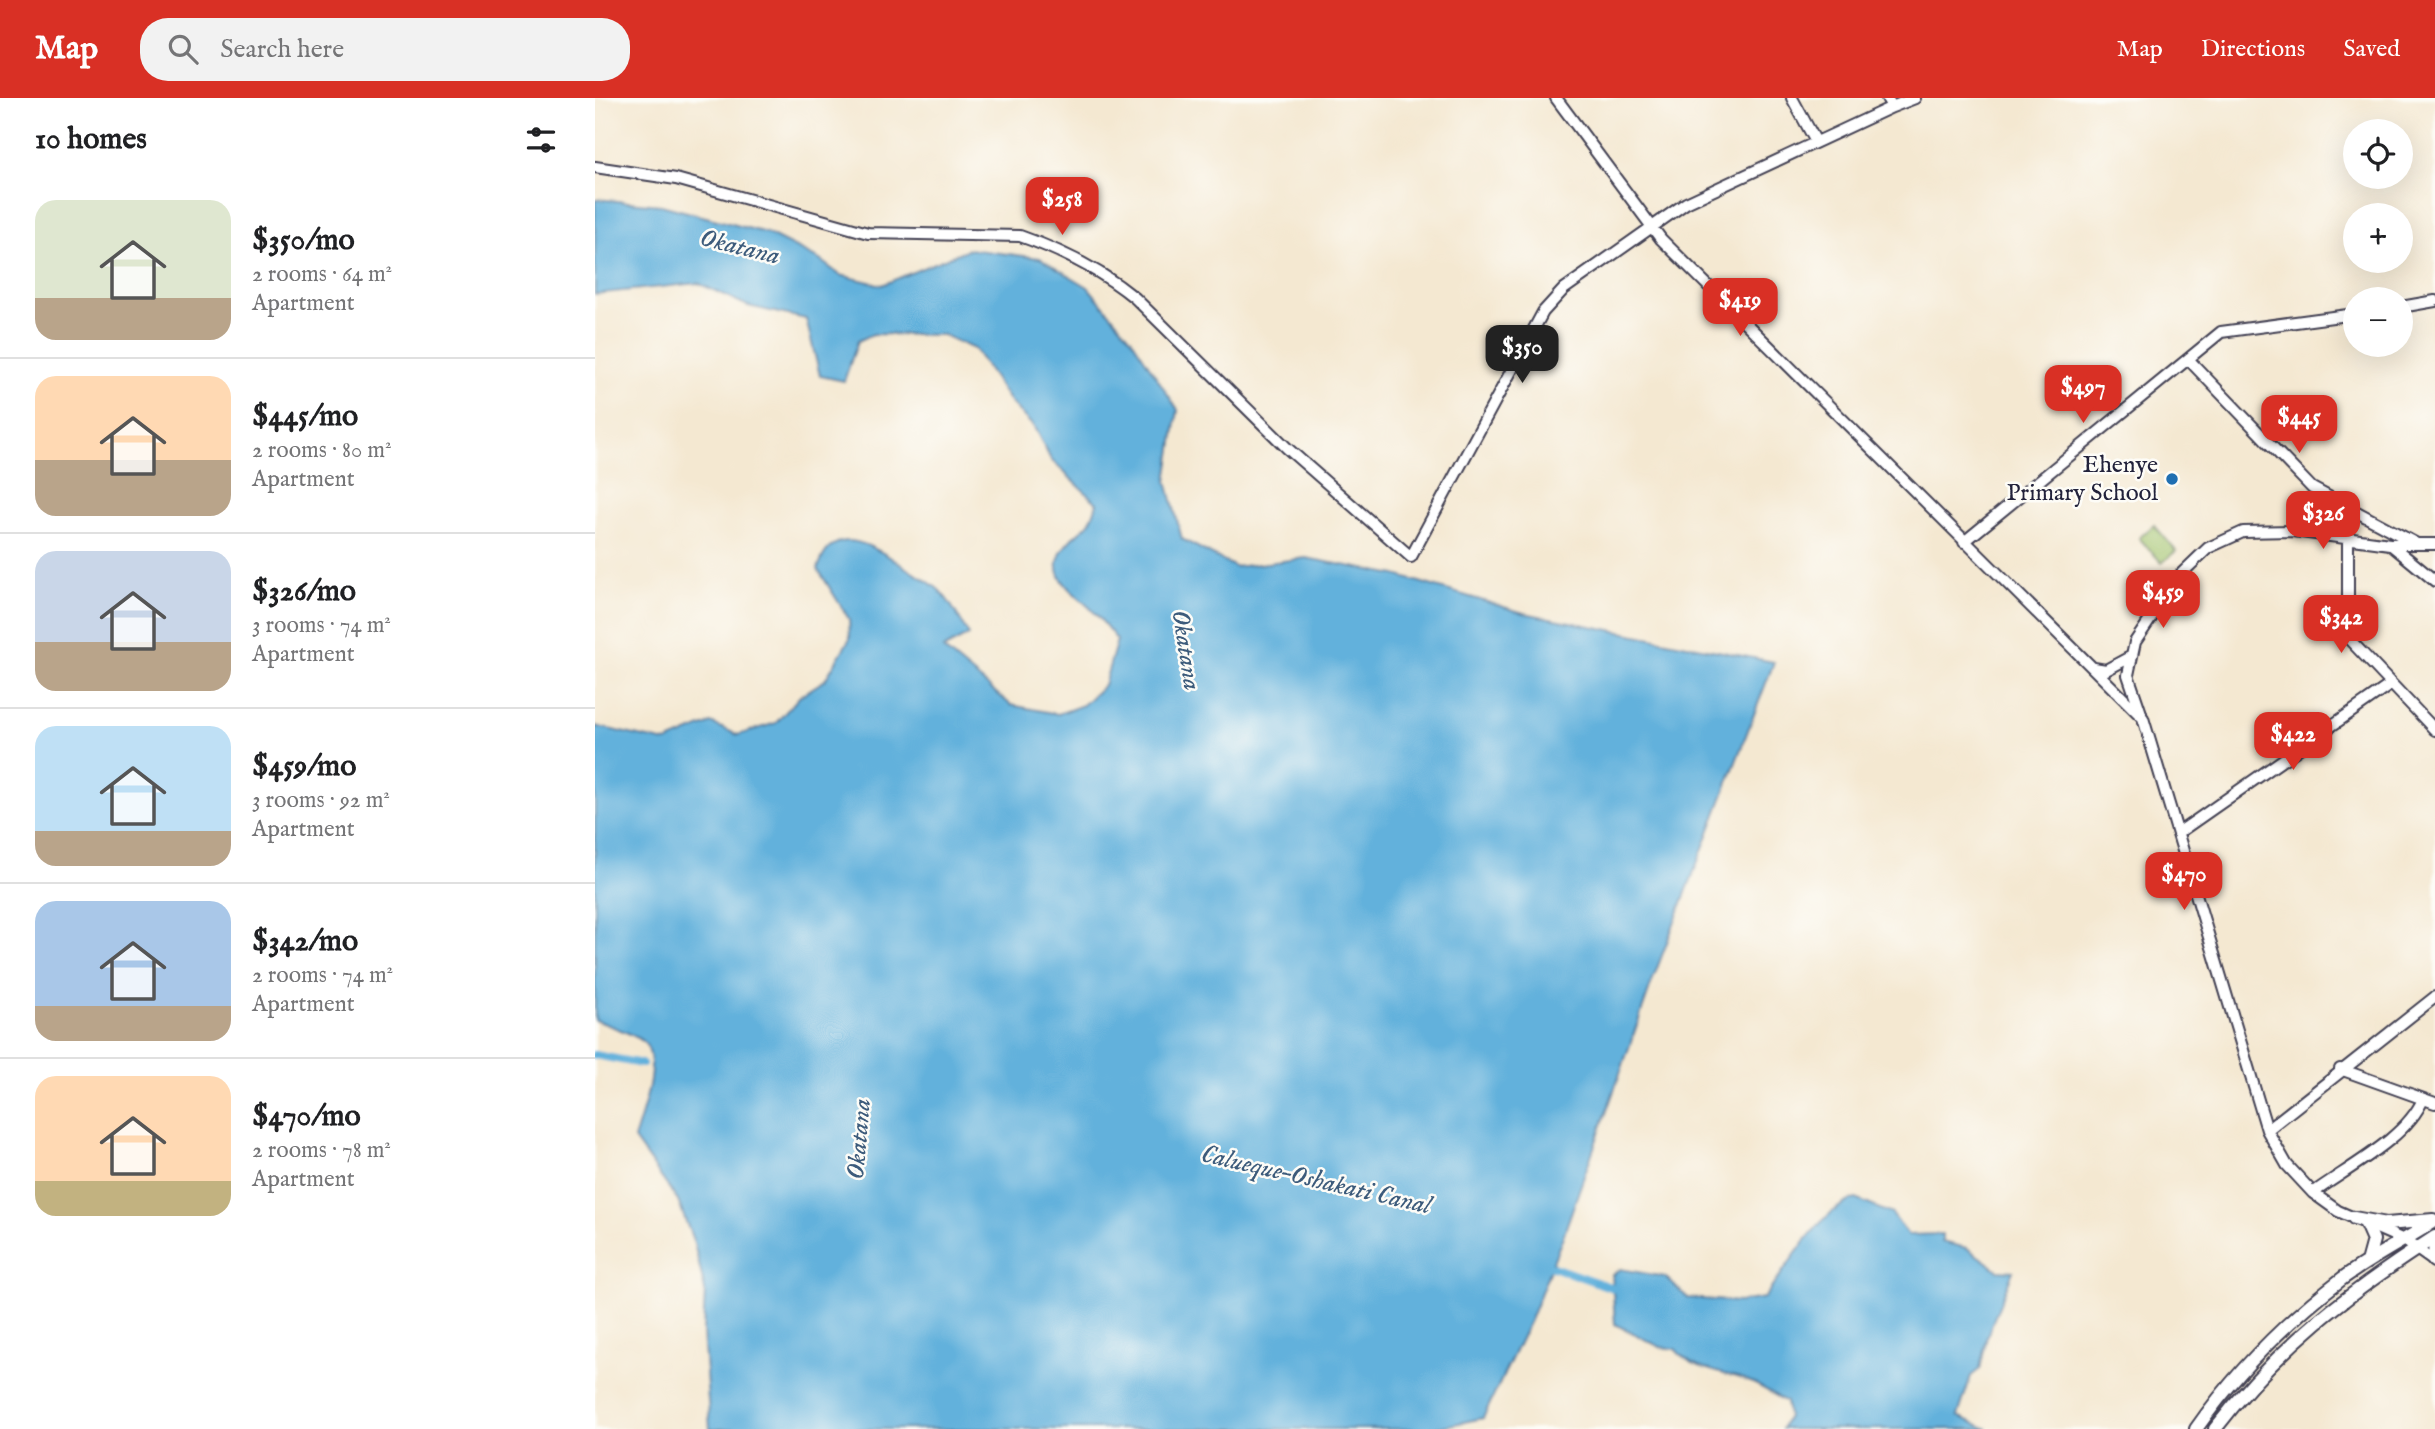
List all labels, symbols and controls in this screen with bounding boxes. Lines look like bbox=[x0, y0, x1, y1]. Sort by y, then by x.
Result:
search box bbox=[140, 18, 630, 81]
text: Map bbox=[35, 28, 98, 70]
icon: search bbox=[164, 30, 202, 68]
text: Search here bbox=[220, 33, 344, 66]
text: Map bbox=[2117, 34, 2163, 65]
text: Directions bbox=[2201, 34, 2305, 65]
text: Saved bbox=[2343, 34, 2400, 65]
map controls bbox=[2343, 119, 2413, 357]
button: locate bbox=[2343, 119, 2413, 189]
text: 10 homes bbox=[35, 121, 147, 159]
icon: filters bbox=[522, 121, 560, 159]
pin: $258 bbox=[1021, 178, 1103, 237]
text: $258 bbox=[1042, 185, 1082, 214]
button: + bbox=[2343, 203, 2413, 273]
water label: Okatana bbox=[697, 221, 783, 273]
text: $350/mo bbox=[252, 222, 355, 260]
icon: home bbox=[91, 228, 175, 312]
text: 2 rooms · 64 m² bbox=[252, 260, 392, 289]
pin: $419 bbox=[1699, 278, 1781, 338]
text: $419 bbox=[1719, 286, 1761, 315]
button: − bbox=[2343, 287, 2413, 357]
text: Apartment bbox=[252, 289, 355, 318]
pin: $350 bbox=[1481, 326, 1563, 385]
text: $350 bbox=[1502, 333, 1542, 362]
pin: $497 bbox=[2042, 366, 2124, 425]
text: $497 bbox=[2061, 373, 2105, 402]
pin: $445 bbox=[2258, 396, 2340, 455]
text: $445/mo bbox=[252, 398, 358, 436]
text: $445 bbox=[2277, 403, 2321, 432]
icon: home bbox=[91, 404, 175, 488]
text: 2 rooms · 80 m² bbox=[252, 436, 392, 465]
place label: Ehenye Primary School bbox=[2006, 450, 2158, 509]
text: Apartment bbox=[252, 465, 355, 494]
marker: Ehenye Primary School bbox=[2164, 471, 2180, 487]
pin: $326 bbox=[2282, 491, 2364, 551]
text: $326 bbox=[2302, 499, 2344, 528]
pin: $459 bbox=[2122, 570, 2204, 630]
text: $326/mo bbox=[252, 573, 356, 611]
text: $459 bbox=[2142, 578, 2184, 607]
icon: home bbox=[91, 579, 175, 663]
pin: $342 bbox=[2300, 596, 2382, 655]
text: $342 bbox=[2319, 603, 2363, 632]
water label: Okatana bbox=[1163, 607, 1209, 693]
text: 3 rooms · 74 m² bbox=[252, 611, 391, 640]
text: Apartment bbox=[252, 640, 355, 669]
pin: $422 bbox=[2252, 712, 2334, 772]
text: $422 bbox=[2270, 720, 2316, 749]
text: $459/mo bbox=[252, 748, 356, 786]
icon: home bbox=[91, 754, 175, 838]
text: 3 rooms · 92 m² bbox=[252, 786, 390, 815]
text: Apartment bbox=[252, 815, 355, 844]
pin: $470 bbox=[2143, 852, 2225, 912]
text: $470 bbox=[2161, 860, 2207, 889]
text: $342/mo bbox=[252, 923, 358, 961]
icon: home bbox=[91, 929, 175, 1013]
text: 2 rooms · 74 m² bbox=[252, 961, 393, 990]
text: Apartment bbox=[252, 990, 355, 1019]
water label: Okatana bbox=[839, 1097, 879, 1181]
text: $470/mo bbox=[252, 1098, 361, 1136]
icon: home bbox=[91, 1104, 175, 1188]
text: 2 rooms · 78 m² bbox=[252, 1136, 391, 1165]
water label: Calueque–Oshakati Canal bbox=[1198, 1138, 1436, 1223]
text: Apartment bbox=[252, 1165, 355, 1194]

